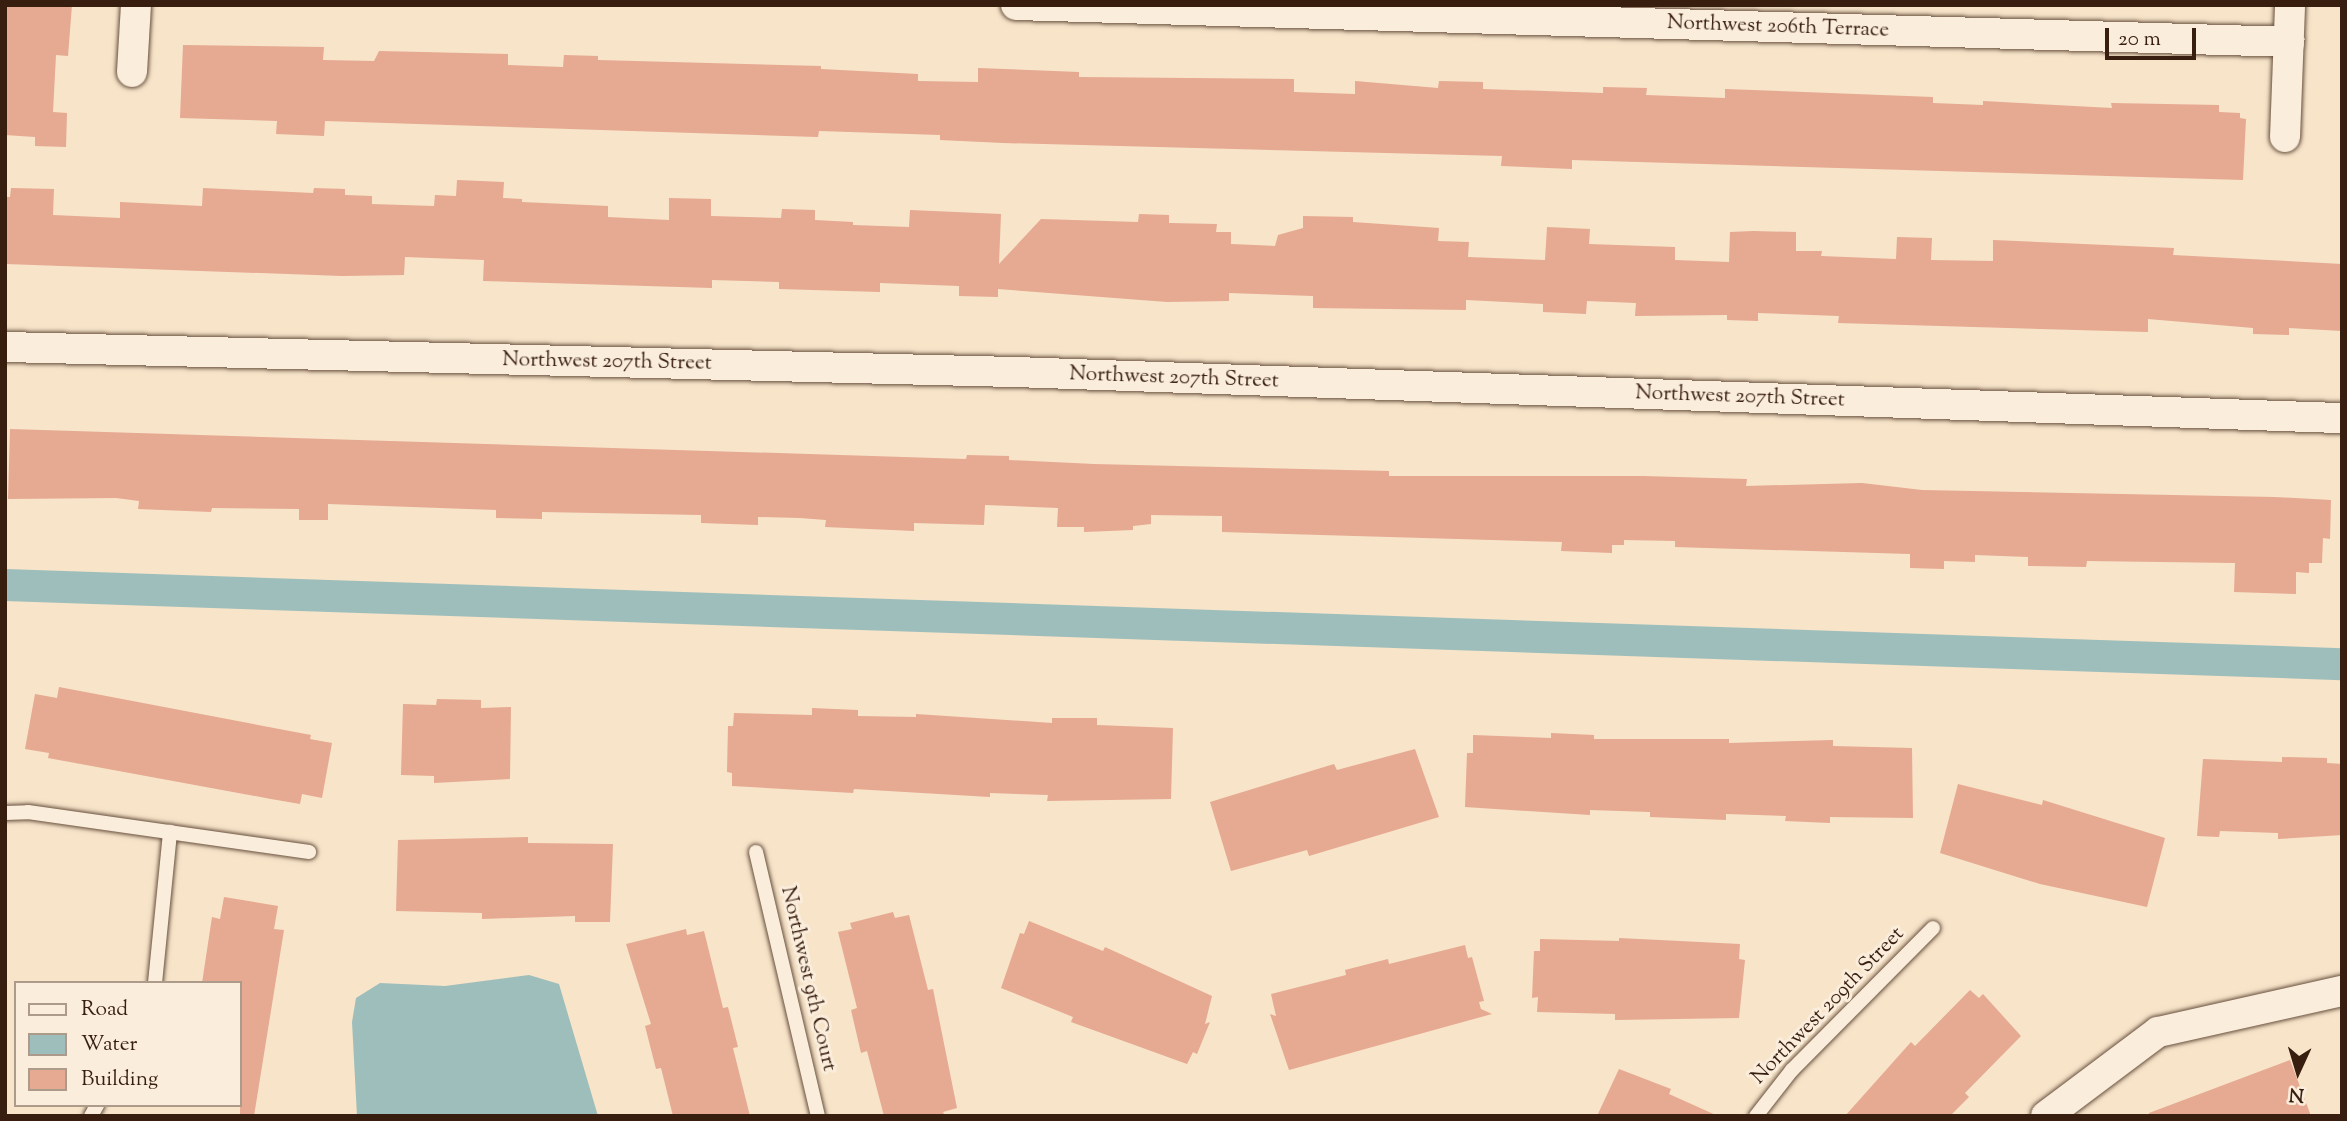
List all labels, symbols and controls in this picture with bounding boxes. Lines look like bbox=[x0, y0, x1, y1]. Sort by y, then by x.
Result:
street label: Northwest 206th Terrace bbox=[1666, 11, 1890, 43]
scale bar bbox=[2109, 14, 2200, 58]
text: 20 m bbox=[2118, 25, 2161, 55]
street label: Northwest 207th Street bbox=[502, 348, 712, 376]
street label: Northwest 207th Street bbox=[1069, 362, 1279, 394]
street label: Northwest 207th Street bbox=[1635, 381, 1845, 413]
street label: Northwest 9th Court bbox=[774, 884, 842, 1074]
street label: Northwest 209th Street bbox=[1746, 922, 1910, 1090]
legend bbox=[14, 981, 242, 1107]
text: Road bbox=[81, 995, 128, 1025]
text: Water bbox=[81, 1030, 137, 1060]
north arrow bbox=[2263, 1037, 2333, 1107]
text: Building bbox=[81, 1065, 158, 1095]
text: N bbox=[2288, 1079, 2305, 1107]

